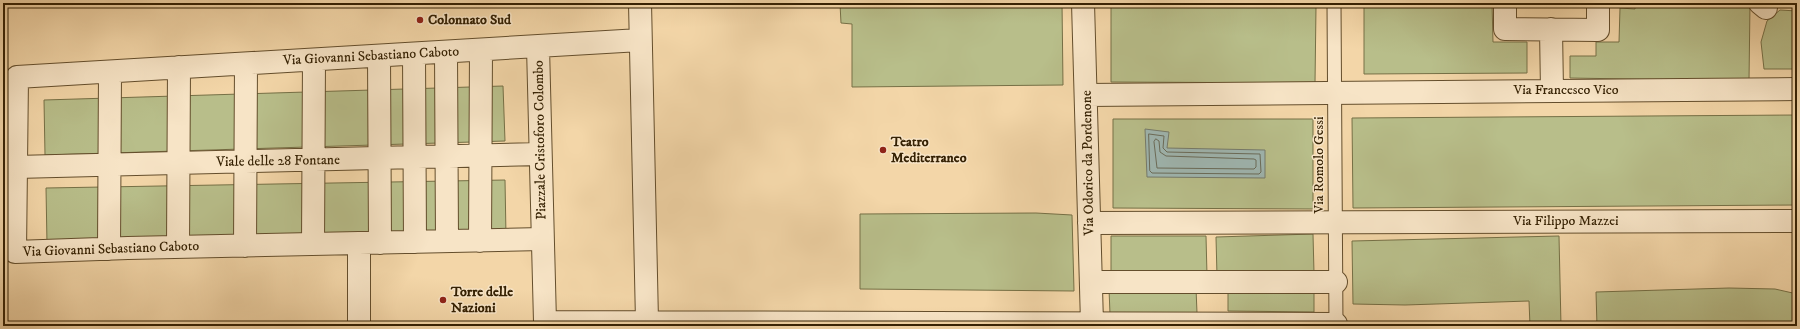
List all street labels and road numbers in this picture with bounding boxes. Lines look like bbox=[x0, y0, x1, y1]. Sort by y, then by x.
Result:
street label: Via Giovanni Sebastiano Caboto bbox=[282, 42, 460, 70]
street label: Piazzale Cristoforo Colombo bbox=[530, 60, 550, 220]
street label: Via Francesco Vico bbox=[1512, 81, 1619, 99]
street label: Via Odorico da Pordenone bbox=[1078, 90, 1098, 237]
street label: Via Romolo Gessi bbox=[1310, 116, 1328, 215]
street label: Viale delle 28 Fontane bbox=[215, 151, 340, 171]
street label: Via Filippo Mazzei bbox=[1512, 212, 1619, 230]
street label: Via Giovanni Sebastiano Caboto bbox=[22, 237, 200, 261]

